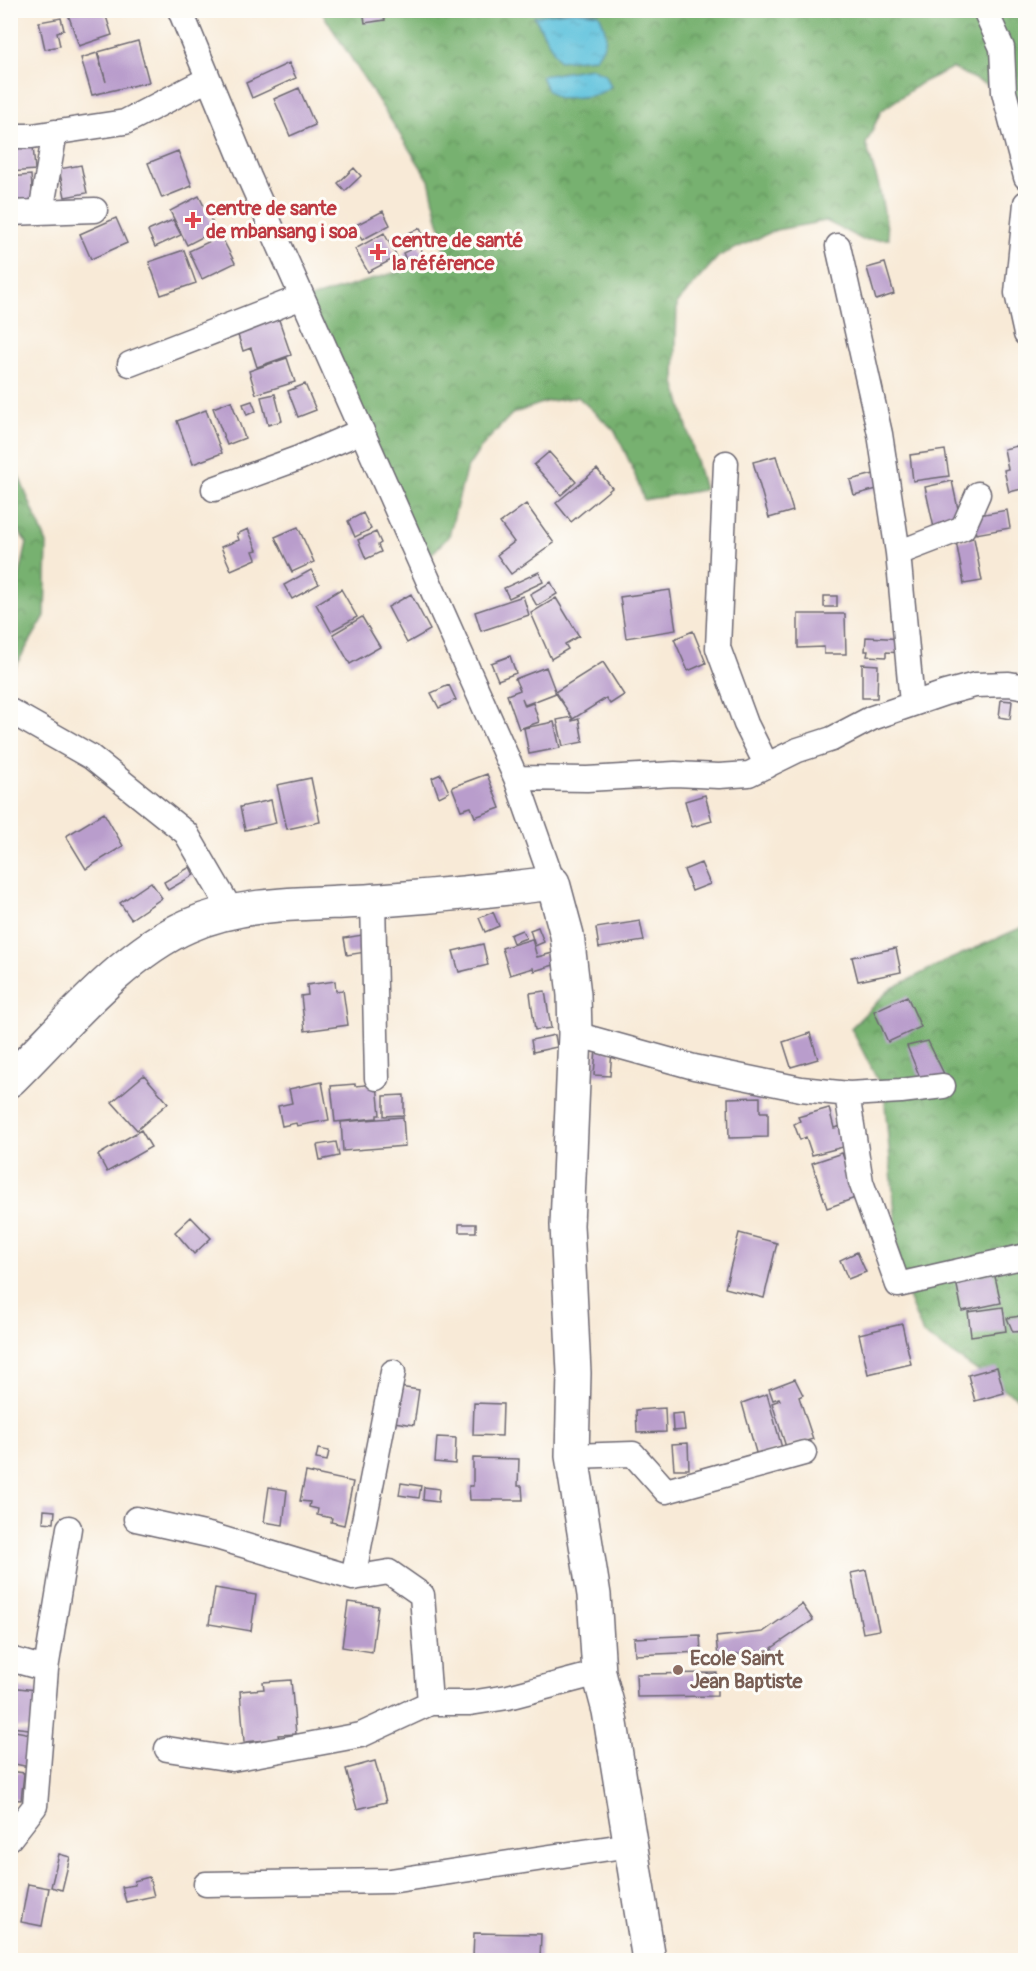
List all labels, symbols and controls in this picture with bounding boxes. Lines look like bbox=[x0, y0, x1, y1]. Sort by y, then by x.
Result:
place label: centre de sante de mbansang i soa bbox=[205, 196, 358, 244]
marker: centre de sante de mbansang i soa bbox=[184, 211, 202, 229]
place label: centre de santé la référence bbox=[391, 228, 524, 276]
marker: centre de santé la référence bbox=[369, 243, 387, 261]
place label: Ecole Saint Jean Baptiste bbox=[690, 1646, 803, 1694]
marker: Ecole Saint Jean Baptiste bbox=[671, 1663, 685, 1677]

